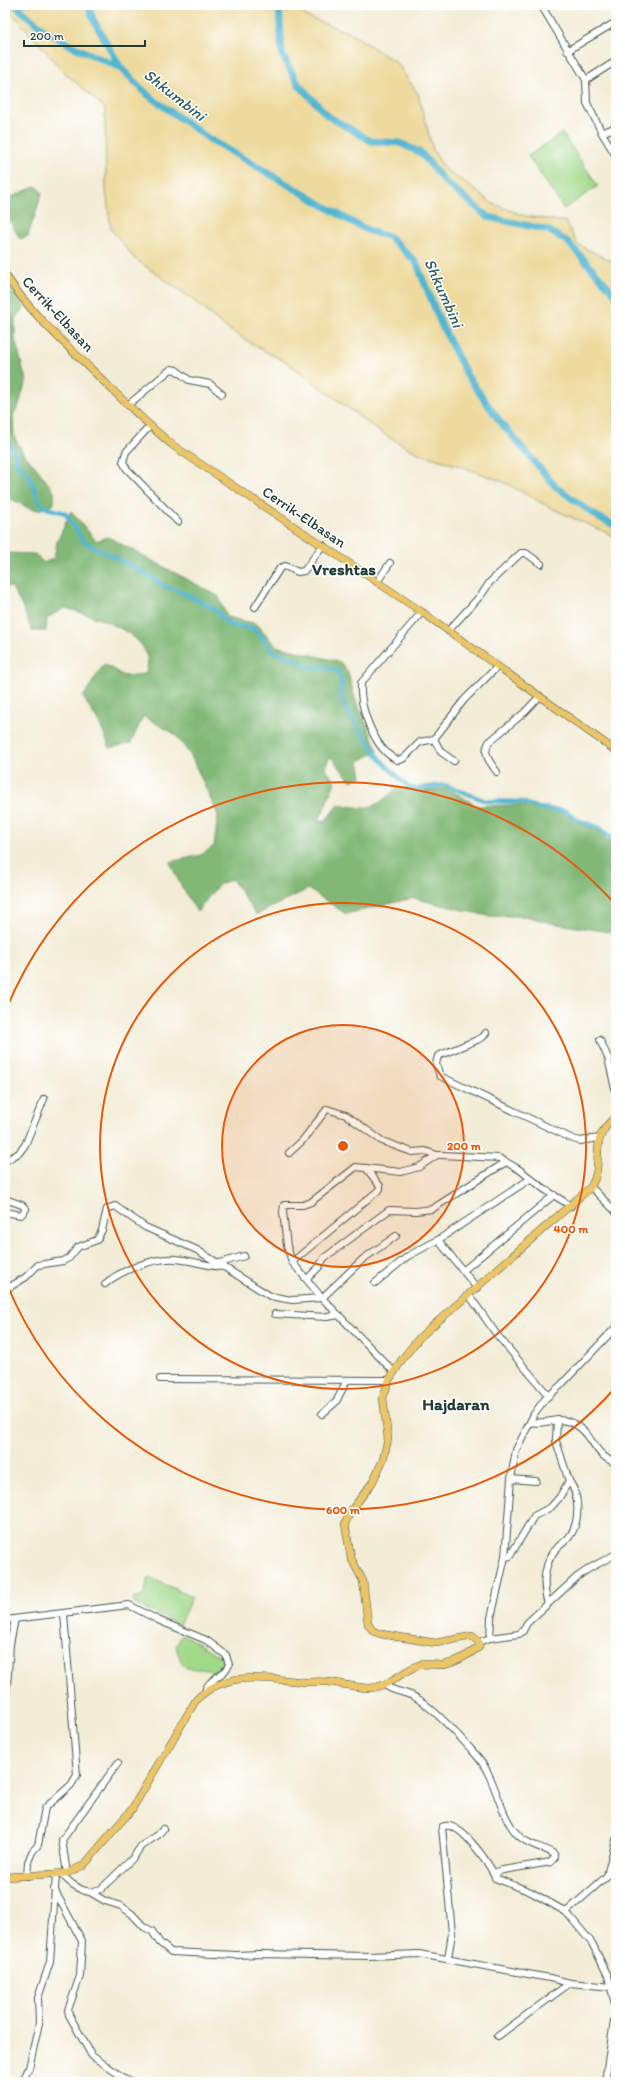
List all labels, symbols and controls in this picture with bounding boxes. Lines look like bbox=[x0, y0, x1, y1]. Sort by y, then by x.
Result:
scale bar bbox=[24, 22, 145, 48]
text: 200 m bbox=[30, 29, 64, 43]
water label: Shkumbini bbox=[140, 65, 211, 126]
water label: Shkumbini bbox=[420, 256, 468, 332]
street label: Cerrik-Elbasan bbox=[18, 272, 98, 356]
street label: Cerrik-Elbasan bbox=[259, 482, 350, 552]
district label: Vreshtas bbox=[312, 559, 376, 579]
centre of rings bbox=[336, 1139, 350, 1153]
text: 200 m bbox=[447, 1139, 482, 1153]
text: 400 m bbox=[554, 1222, 589, 1236]
district label: Hajdaran bbox=[422, 1394, 490, 1415]
text: 600 m bbox=[326, 1503, 361, 1517]

